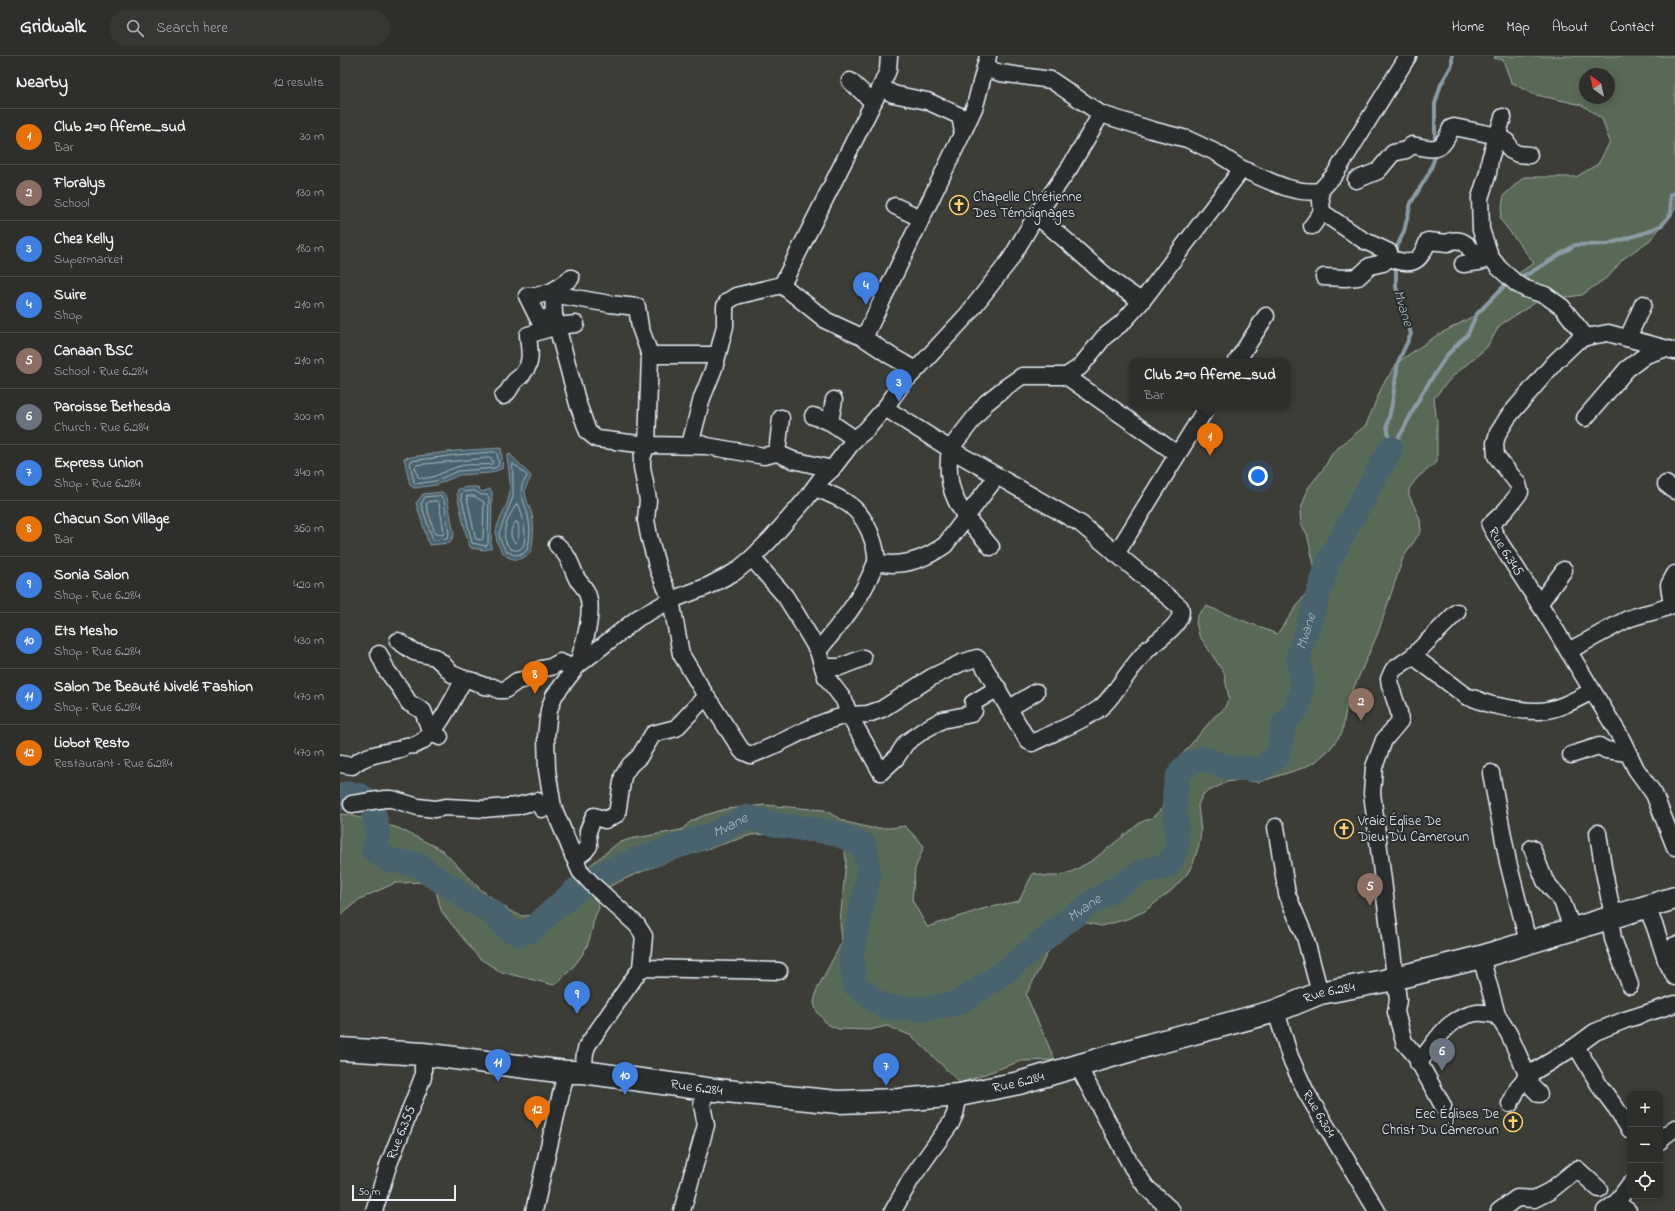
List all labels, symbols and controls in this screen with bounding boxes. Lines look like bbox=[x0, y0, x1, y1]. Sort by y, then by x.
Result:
search box bbox=[110, 10, 390, 46]
text: Gridwalk bbox=[20, 14, 86, 41]
icon: search bbox=[124, 17, 146, 39]
text: Search here bbox=[156, 17, 228, 39]
text: Home bbox=[1452, 17, 1484, 38]
text: Map bbox=[1506, 17, 1530, 38]
text: About bbox=[1552, 17, 1588, 38]
text: Contact bbox=[1610, 17, 1655, 38]
north arrow bbox=[1579, 68, 1615, 104]
text: Nearby bbox=[16, 70, 68, 95]
text: 12 results bbox=[273, 73, 324, 92]
text: Club 2=0 Afeme_sud bbox=[54, 116, 186, 138]
text: 1 bbox=[27, 127, 31, 146]
text: 30 m bbox=[300, 127, 324, 146]
text: Bar bbox=[54, 138, 74, 157]
text: Floralys bbox=[54, 172, 105, 194]
text: 2 bbox=[26, 183, 32, 202]
text: 130 m bbox=[296, 183, 324, 202]
place label: Chapelle Chrétienne Des Témoignages bbox=[972, 187, 1083, 225]
text: School bbox=[54, 194, 90, 213]
church icon: Chapelle Chrétienne Des Témoignages bbox=[948, 194, 970, 216]
text: Chez Kelly bbox=[54, 228, 114, 250]
text: 3 bbox=[26, 239, 32, 258]
text: 180 m bbox=[296, 239, 324, 258]
text: Supermarket bbox=[54, 250, 124, 269]
pin: 4 bbox=[853, 272, 879, 305]
text: Suire bbox=[54, 284, 86, 306]
water label: Mvane bbox=[1387, 287, 1419, 330]
text: 4 bbox=[26, 295, 32, 314]
text: 210 m bbox=[294, 295, 324, 314]
text: Shop bbox=[54, 306, 82, 325]
text: Canaan BSC bbox=[54, 340, 133, 362]
text: 5 bbox=[25, 351, 33, 370]
text: 210 m bbox=[294, 351, 324, 370]
popup bbox=[1130, 358, 1290, 410]
text: School · Rue 6.284 bbox=[54, 362, 148, 381]
text: Club 2=0 Afeme_sud bbox=[1144, 364, 1276, 386]
pin: 3 bbox=[886, 369, 912, 402]
text: Bar bbox=[1144, 386, 1164, 405]
text: Paroisse Bethesda bbox=[54, 396, 171, 418]
text: 6 bbox=[26, 407, 32, 426]
text: 300 m bbox=[294, 407, 324, 426]
text: Church · Rue 6.284 bbox=[54, 418, 149, 437]
pin: 1 bbox=[1197, 423, 1223, 456]
text: Express Union bbox=[54, 452, 143, 474]
text: 7 bbox=[26, 463, 32, 482]
text: 340 m bbox=[294, 463, 324, 482]
your location bbox=[1248, 466, 1268, 486]
text: Shop · Rue 6.284 bbox=[54, 474, 140, 493]
text: Chacun Son Village bbox=[54, 508, 170, 530]
text: 8 bbox=[27, 519, 31, 538]
text: 360 m bbox=[294, 519, 324, 538]
street label: Rue 6.345 bbox=[1483, 523, 1529, 580]
text: Bar bbox=[54, 530, 74, 549]
text: Sonia Salon bbox=[54, 564, 129, 586]
text: 9 bbox=[27, 575, 31, 594]
text: 420 m bbox=[293, 575, 324, 594]
text: Shop · Rue 6.284 bbox=[54, 586, 140, 605]
water label: Mvane bbox=[1290, 609, 1323, 652]
text: Ets Mesho bbox=[54, 620, 118, 642]
text: 10 bbox=[24, 631, 34, 650]
text: 430 m bbox=[294, 631, 324, 650]
text: Shop · Rue 6.284 bbox=[54, 642, 140, 661]
pin: 8 bbox=[522, 661, 548, 694]
text: Salon De Beauté Nivelé Fashion bbox=[54, 676, 253, 698]
text: 11 bbox=[25, 687, 33, 706]
text: 470 m bbox=[294, 687, 324, 706]
pin: 2 bbox=[1348, 688, 1374, 721]
text: Shop · Rue 6.284 bbox=[54, 698, 140, 717]
text: Liobot Resto bbox=[54, 732, 130, 754]
text: 12 bbox=[24, 743, 34, 762]
text: 470 m bbox=[294, 743, 324, 762]
text: Restaurant · Rue 6.284 bbox=[54, 754, 172, 773]
water label: Mvane bbox=[710, 807, 753, 844]
place label: Vraie Église De Dieu Du Cameroun bbox=[1357, 811, 1469, 848]
church icon: Vraie Église De Dieu Du Cameroun bbox=[1333, 818, 1355, 840]
pin: 5 bbox=[1357, 873, 1383, 906]
water label: Mvane bbox=[1063, 888, 1107, 928]
street label: Rue 6.284 bbox=[1300, 976, 1357, 1009]
pin: 9 bbox=[564, 981, 590, 1014]
pin: 6 bbox=[1429, 1038, 1455, 1071]
pin: 11 bbox=[485, 1049, 511, 1082]
pin: 7 bbox=[873, 1053, 899, 1086]
pin: 10 bbox=[612, 1062, 638, 1095]
street label: Rue 6.284 bbox=[991, 1066, 1047, 1099]
street label: Rue 6.284 bbox=[669, 1074, 724, 1101]
street label: Rue 6.304 bbox=[1297, 1086, 1342, 1142]
map controls bbox=[1627, 1091, 1663, 1199]
button: + bbox=[1627, 1091, 1663, 1127]
pin: 12 bbox=[524, 1096, 550, 1129]
street label: Rue 6.355 bbox=[381, 1103, 421, 1163]
place label: Eec Églises De Christ Du Cameroun bbox=[1382, 1104, 1500, 1141]
church icon: Eec Églises De Christ Du Cameroun bbox=[1502, 1111, 1524, 1133]
button: − bbox=[1627, 1127, 1663, 1163]
button: locate bbox=[1627, 1163, 1663, 1199]
scale bar bbox=[352, 1183, 456, 1202]
text: 50 m bbox=[358, 1184, 380, 1200]

